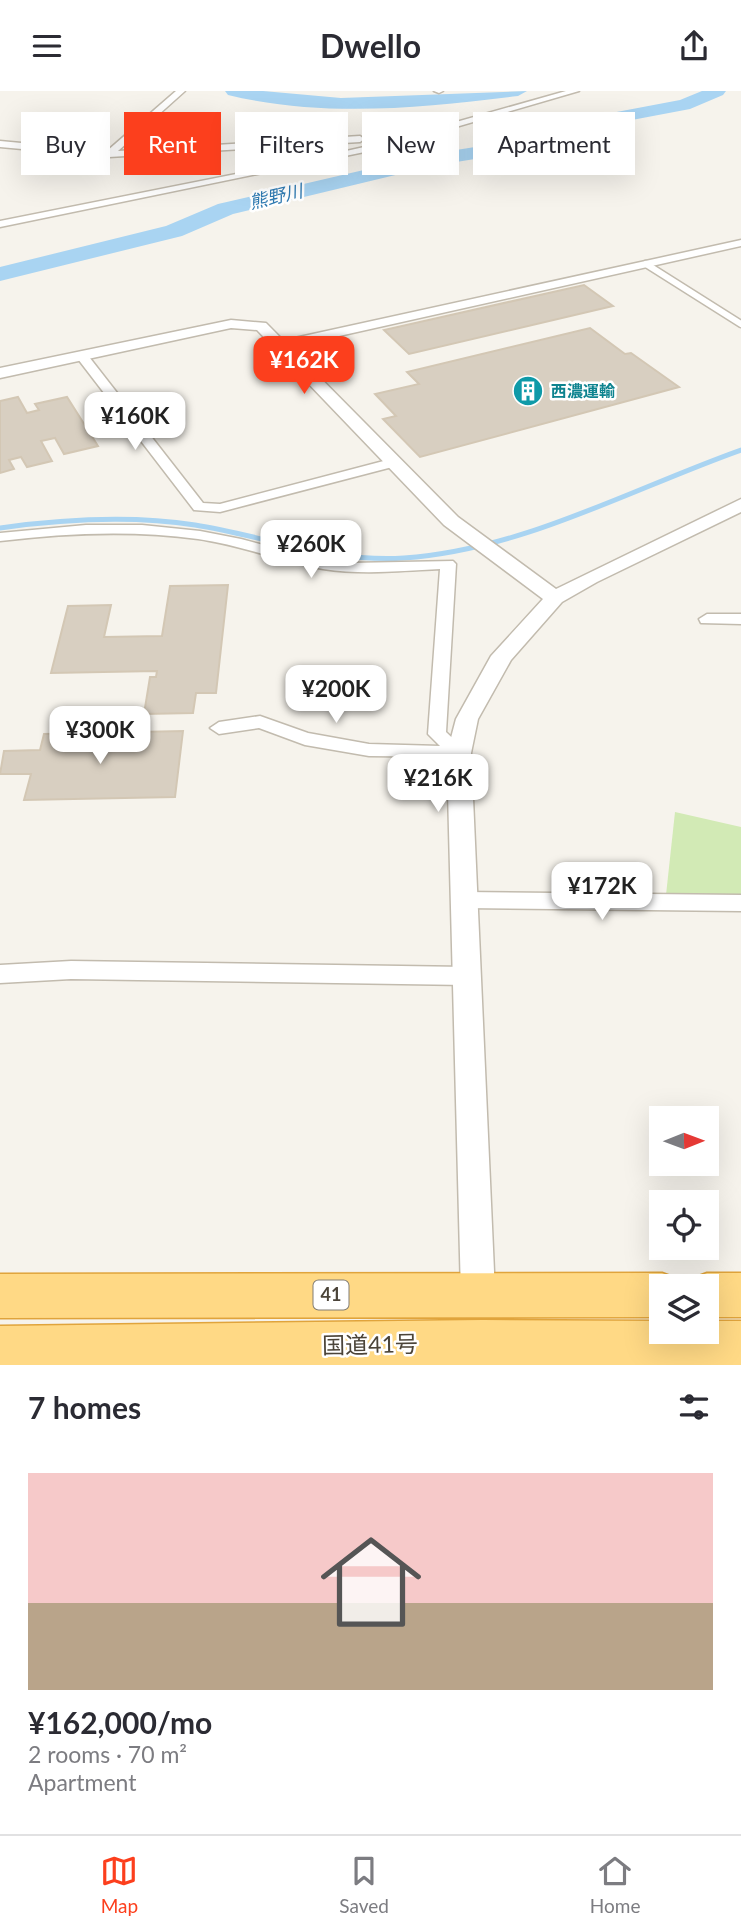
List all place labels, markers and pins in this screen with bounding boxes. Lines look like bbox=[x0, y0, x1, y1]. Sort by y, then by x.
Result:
pin: ¥162K bbox=[255, 337, 353, 396]
building icon: 西濃運輸 bbox=[511, 374, 545, 408]
place label: 西濃運輸 bbox=[551, 381, 615, 400]
pin: ¥160K bbox=[86, 393, 184, 452]
pin: ¥260K bbox=[262, 521, 360, 580]
pin: ¥200K bbox=[287, 665, 385, 725]
pin: ¥300K bbox=[51, 707, 149, 766]
pin: ¥216K bbox=[389, 755, 487, 814]
pin: ¥172K bbox=[553, 863, 651, 922]

